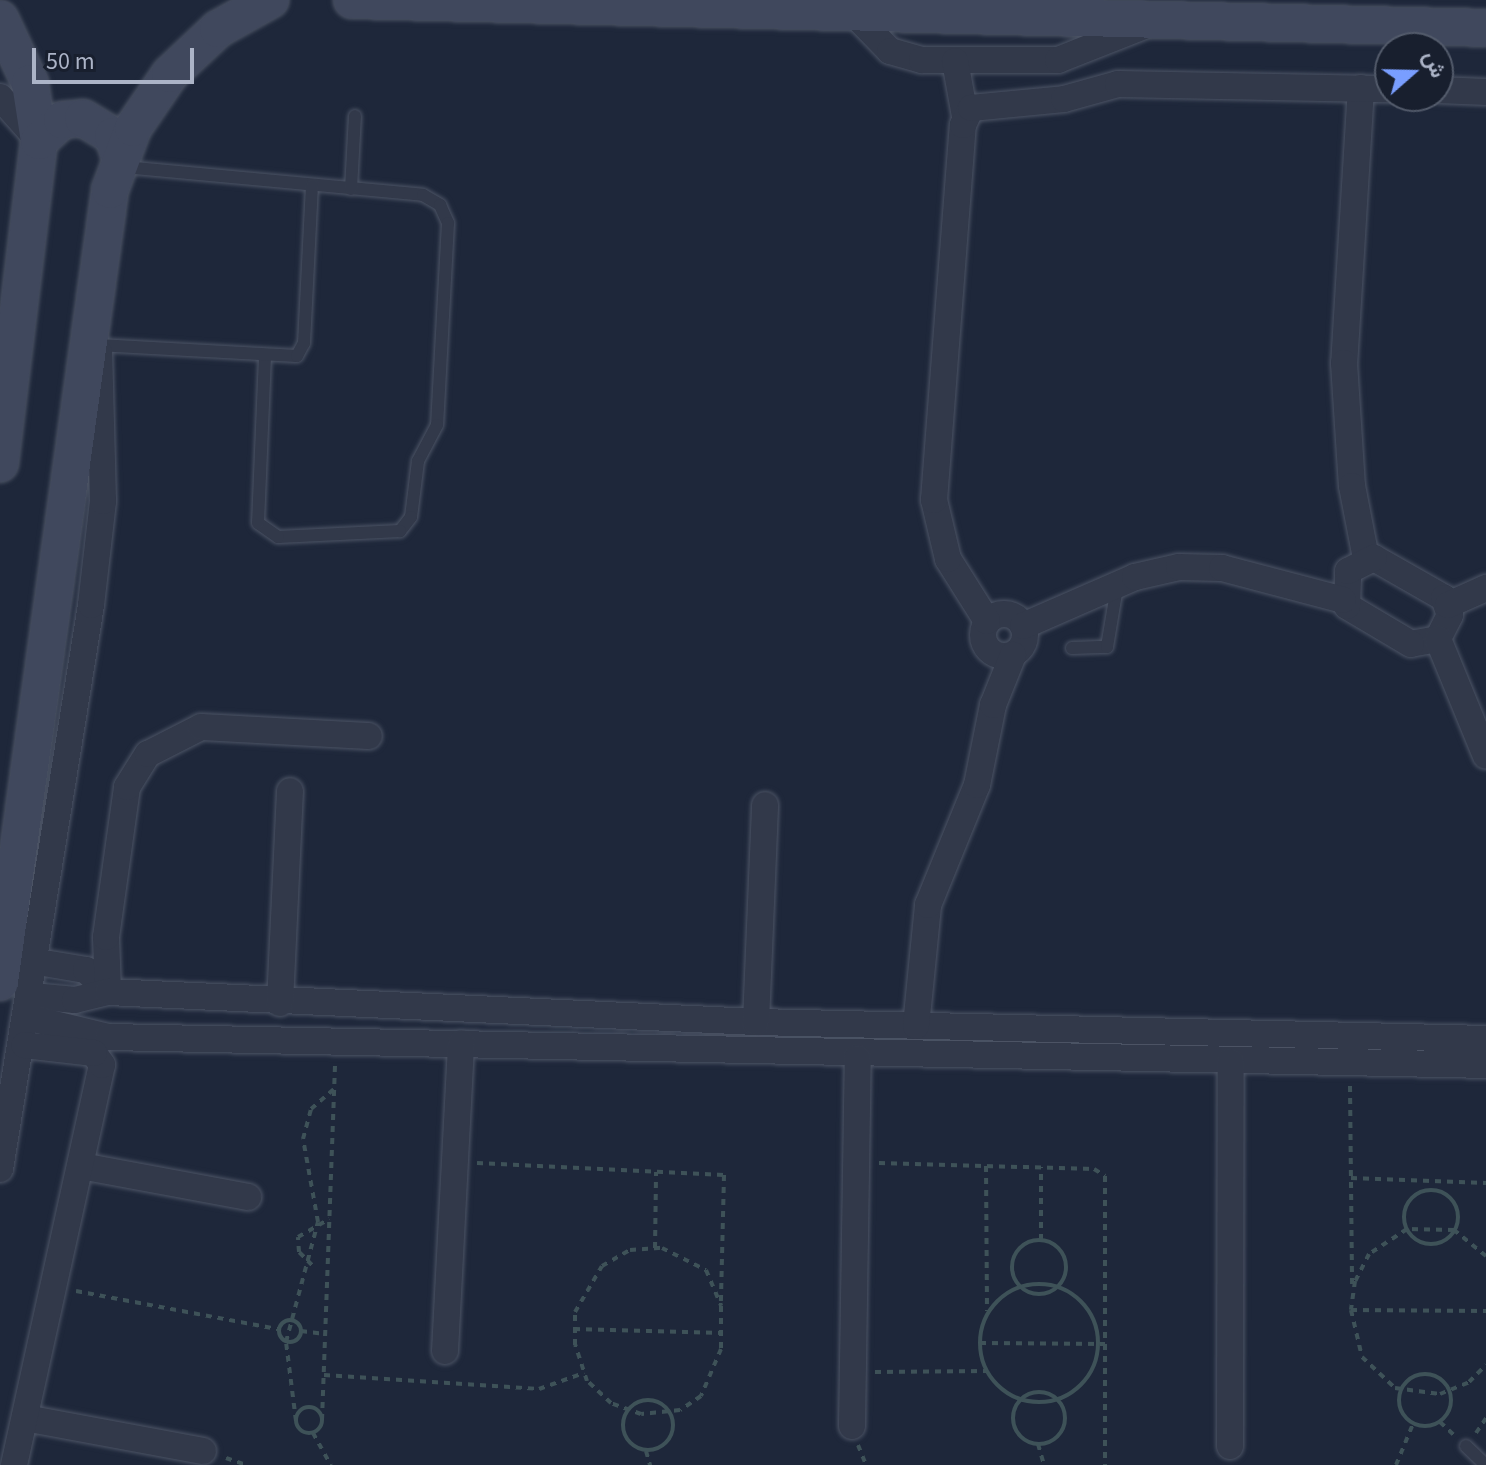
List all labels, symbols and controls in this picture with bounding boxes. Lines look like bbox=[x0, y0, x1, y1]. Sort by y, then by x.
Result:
scale bar bbox=[36, 32, 198, 82]
north arrow bbox=[1374, 32, 1454, 112]
text: 50 m bbox=[46, 44, 95, 79]
text: ش bbox=[1415, 47, 1454, 82]

